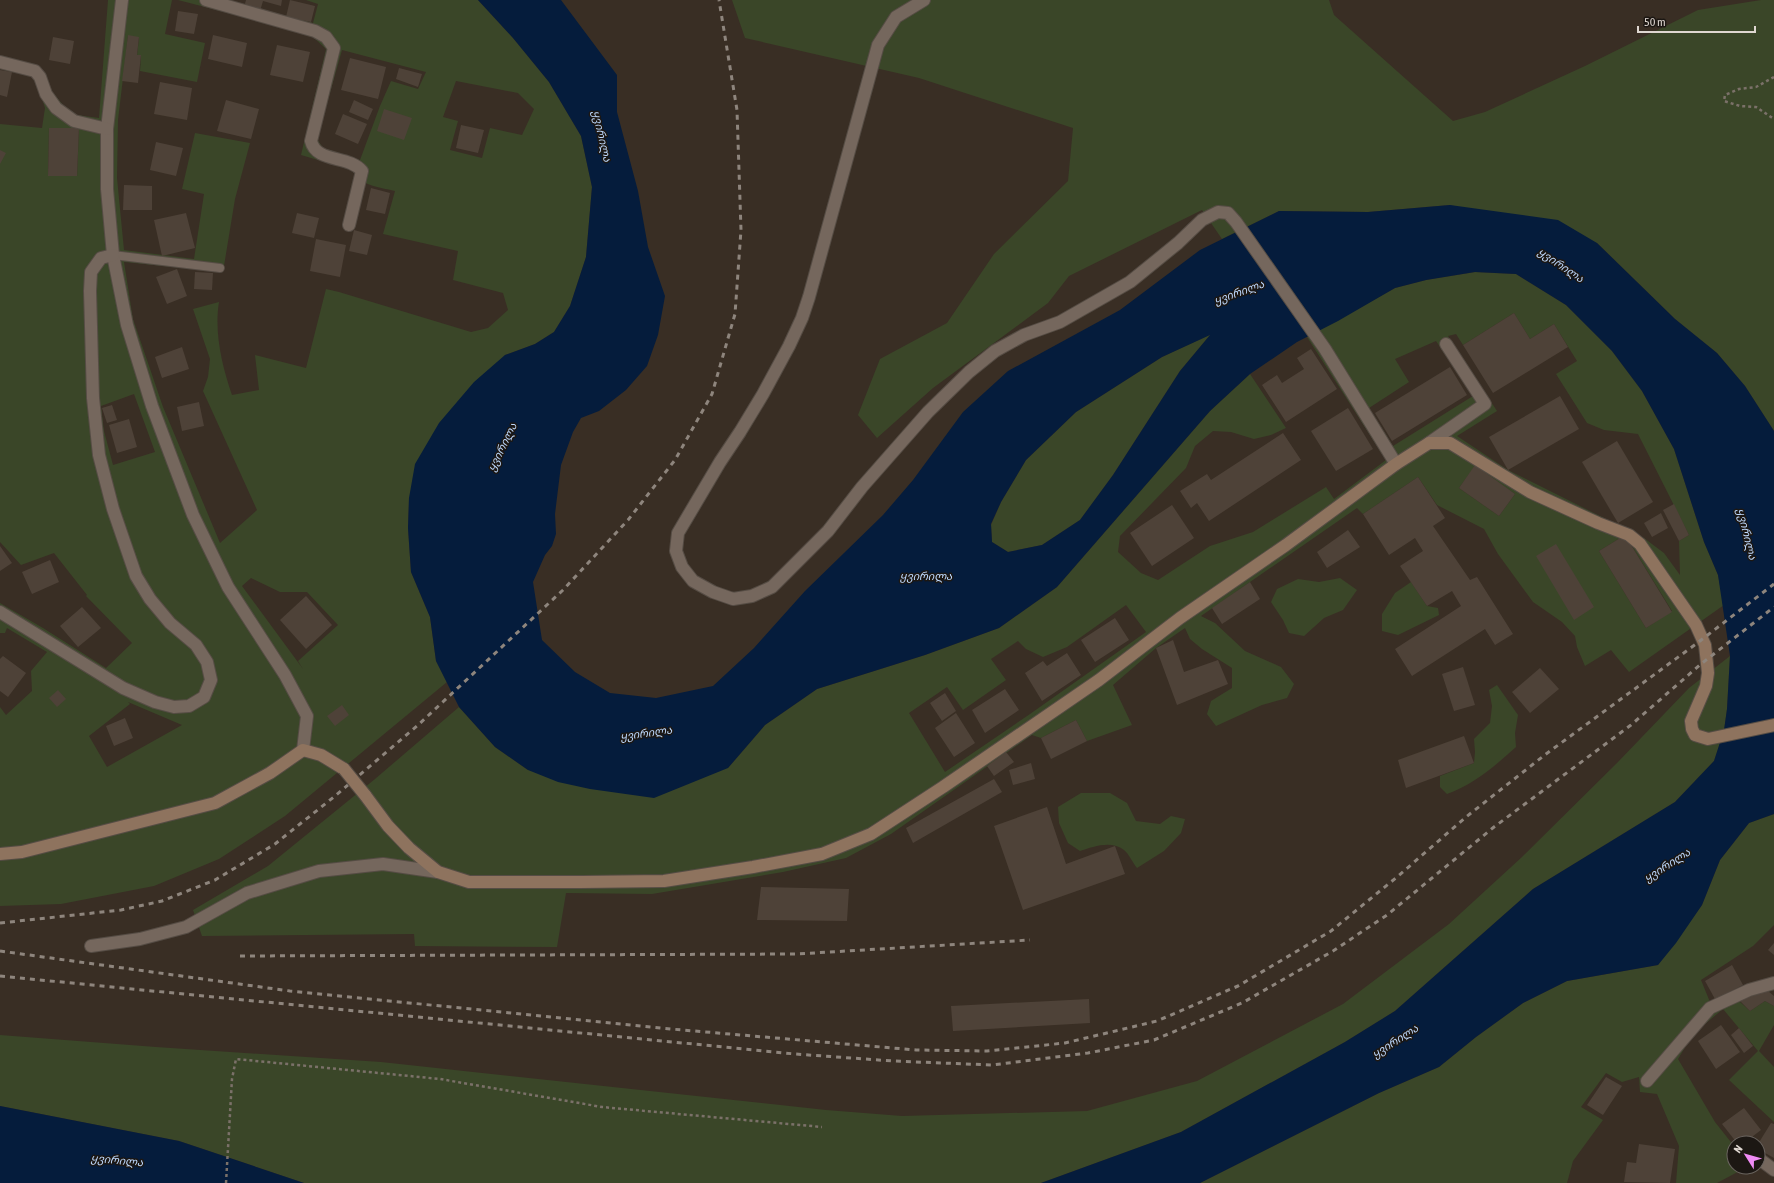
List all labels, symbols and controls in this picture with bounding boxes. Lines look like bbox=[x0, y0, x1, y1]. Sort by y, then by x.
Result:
scale bar bbox=[1638, 8, 1755, 34]
text: 50 m bbox=[1644, 15, 1666, 29]
water label: ყვირილა bbox=[589, 109, 614, 164]
water label: ყვირილა bbox=[1535, 245, 1587, 286]
water label: ყვირილა bbox=[1212, 277, 1267, 308]
water label: ყვირილა bbox=[485, 420, 520, 474]
water label: ყვირილა bbox=[1734, 507, 1759, 562]
water label: ყვირილა bbox=[900, 570, 953, 583]
water label: ყვირილა bbox=[619, 723, 674, 744]
water label: ყვირილა bbox=[1642, 845, 1694, 885]
water label: ყვირილა bbox=[1370, 1021, 1422, 1061]
north arrow bbox=[1726, 1135, 1766, 1175]
text: N bbox=[1731, 1143, 1745, 1155]
water label: ყვირილა bbox=[90, 1152, 145, 1169]

